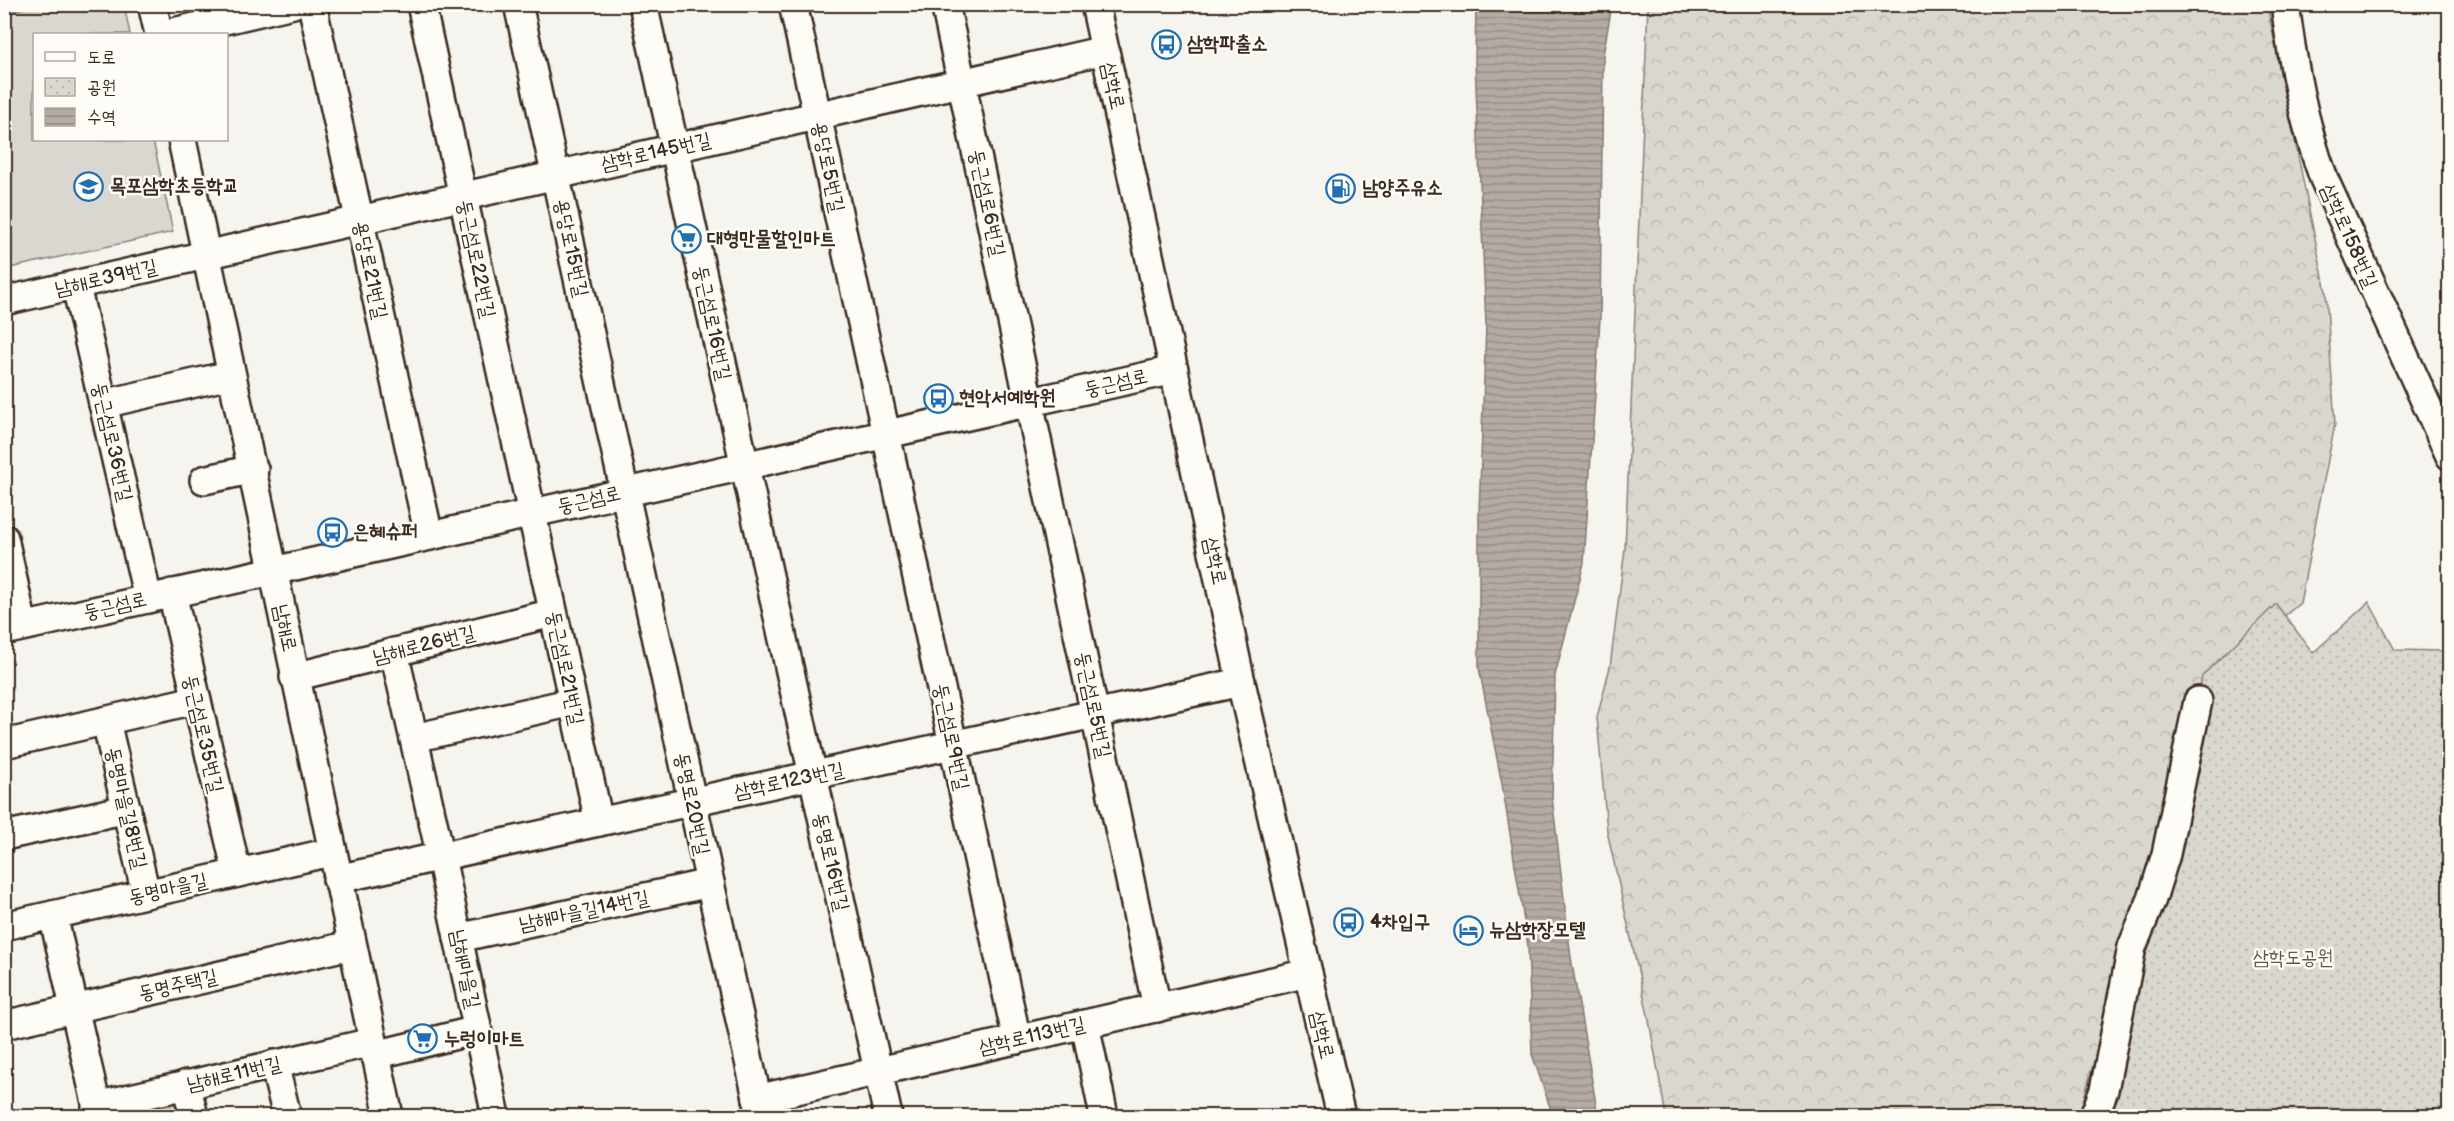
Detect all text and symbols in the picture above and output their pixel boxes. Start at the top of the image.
bus stop icon: 삼학파출소 [1150,28,1182,60]
place label: 삼학파출소 [1187,32,1267,56]
legend [33,33,228,141]
text: 도로 [87,47,116,68]
street label: 삼학로 [1096,60,1130,112]
text: 공원 [87,77,116,98]
text: 수역 [87,107,116,128]
street label: 용당로5번길 [807,120,849,214]
street label: 삼학로145번길 [599,128,713,176]
street label: 둥근섬로6번길 [964,147,1010,259]
school or university icon: 목포삼학초등학교 [73,170,105,202]
fuel station icon: 남양주유소 [1325,172,1357,204]
place label: 목포삼학초등학교 [110,174,239,198]
place label: 남양주유소 [1362,176,1442,200]
street label: 삼학로158번길 [2315,180,2383,292]
street label: 용당로15번길 [549,197,593,299]
street label: 둥근섬로22번길 [452,198,500,320]
street label: 용당로21번길 [348,219,392,321]
supermarket icon: 대형만물할인마트 [670,223,702,255]
place label: 대형만물할인마트 [707,227,836,251]
street label: 남해로39번길 [52,255,160,301]
street label: 둥근섬로16번길 [688,264,736,382]
street label: 둥근섬로 [1082,364,1150,402]
street label: 둥근섬로36번길 [87,380,137,504]
bus stop icon: 현악서예학원 [922,382,954,414]
place label: 현악서예학원 [959,386,1056,410]
street label: 둥근섬로 [555,481,623,519]
bus stop icon: 은혜슈퍼 [316,516,348,548]
place label: 은혜슈퍼 [353,520,417,544]
street label: 삼학로 [1198,535,1232,587]
street label: 둥근섬로 [81,587,149,625]
street label: 남해로 [268,602,302,654]
street label: 둥근섬로21번길 [541,609,589,727]
street label: 남해로26번길 [370,621,478,669]
street label: 둥근섬로5번길 [1070,650,1116,760]
street label: 둥근섬로35번길 [178,673,228,795]
street label: 둥근섬로9번길 [928,682,974,792]
street label: 동명마을길8번길 [100,745,152,871]
street label: 동명로20번길 [669,751,715,857]
street label: 삼학로123번길 [732,758,846,804]
street label: 동명로16번길 [808,810,854,914]
street label: 동명마을길 [126,868,210,910]
street label: 남해마을길14번길 [517,885,651,937]
bus stop icon: 4차입구 [1333,906,1365,938]
place label: 4차입구 [1370,910,1430,934]
hotel icon: 뉴삼학장모텔 [1452,914,1484,946]
place label: 뉴삼학장모텔 [1489,918,1586,942]
street label: 남해마을길 [445,927,485,1011]
park label: 삼학도공원 [2253,946,2333,970]
street label: 동명주택길 [136,964,220,1006]
street label: 삼학로 [1305,1009,1339,1061]
street label: 삼학로113번길 [977,1012,1087,1060]
supermarket icon: 누렁이마트 [407,1023,439,1055]
place label: 누렁이마트 [444,1027,524,1051]
street label: 남해로11번길 [185,1052,283,1096]

